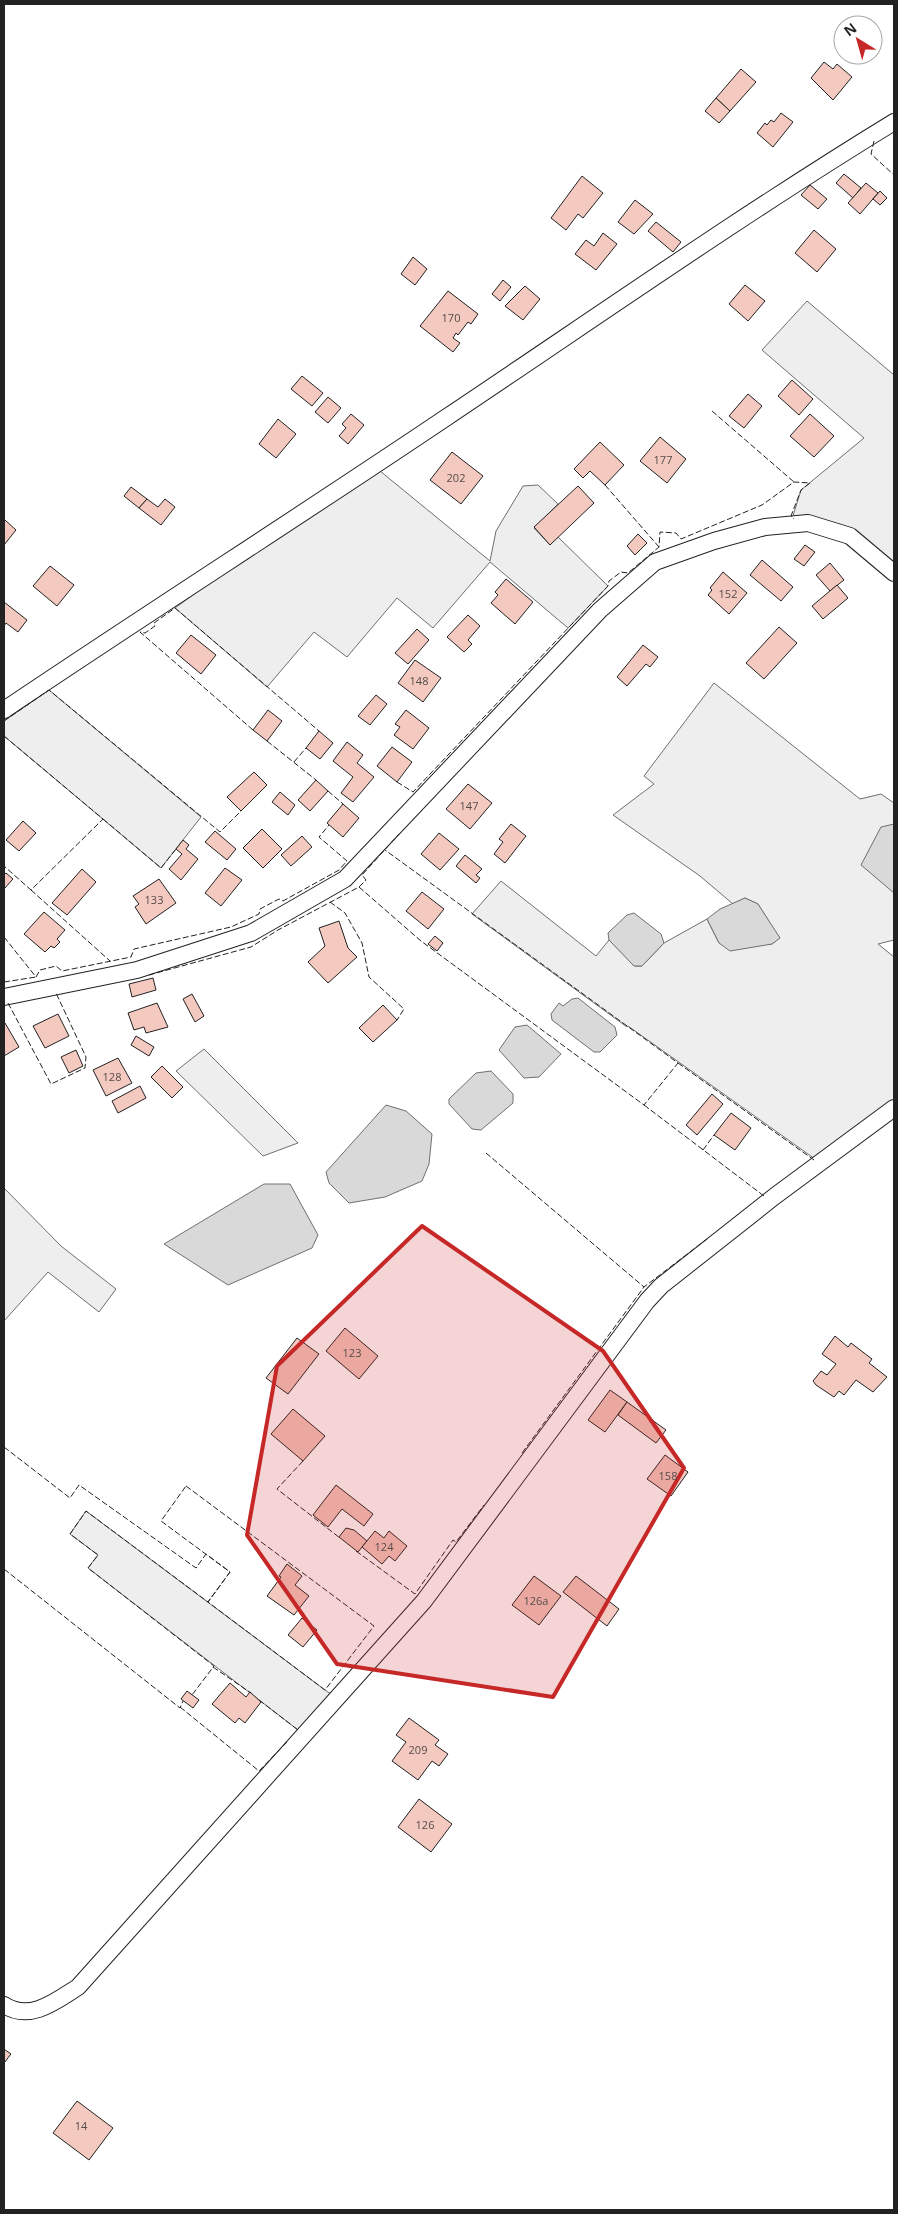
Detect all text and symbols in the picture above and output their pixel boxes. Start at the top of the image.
north arrow [833,15,883,65]
text: N [840,18,860,40]
house number: 170 [442,310,460,325]
house number: 177 [654,452,672,467]
house number: 202 [447,470,465,485]
house number: 152 [719,586,737,601]
house number: 148 [410,673,428,688]
house number: 147 [460,798,478,813]
house number: 133 [145,892,163,907]
house number: 128 [103,1069,121,1084]
house number: 123 [343,1345,361,1360]
house number: 158 [659,1468,677,1483]
house number: 124 [375,1539,394,1554]
house number: 126a [524,1593,548,1608]
house number: 209 [409,1742,427,1757]
house number: 126 [416,1817,434,1832]
house number: 14 [75,2118,88,2133]

